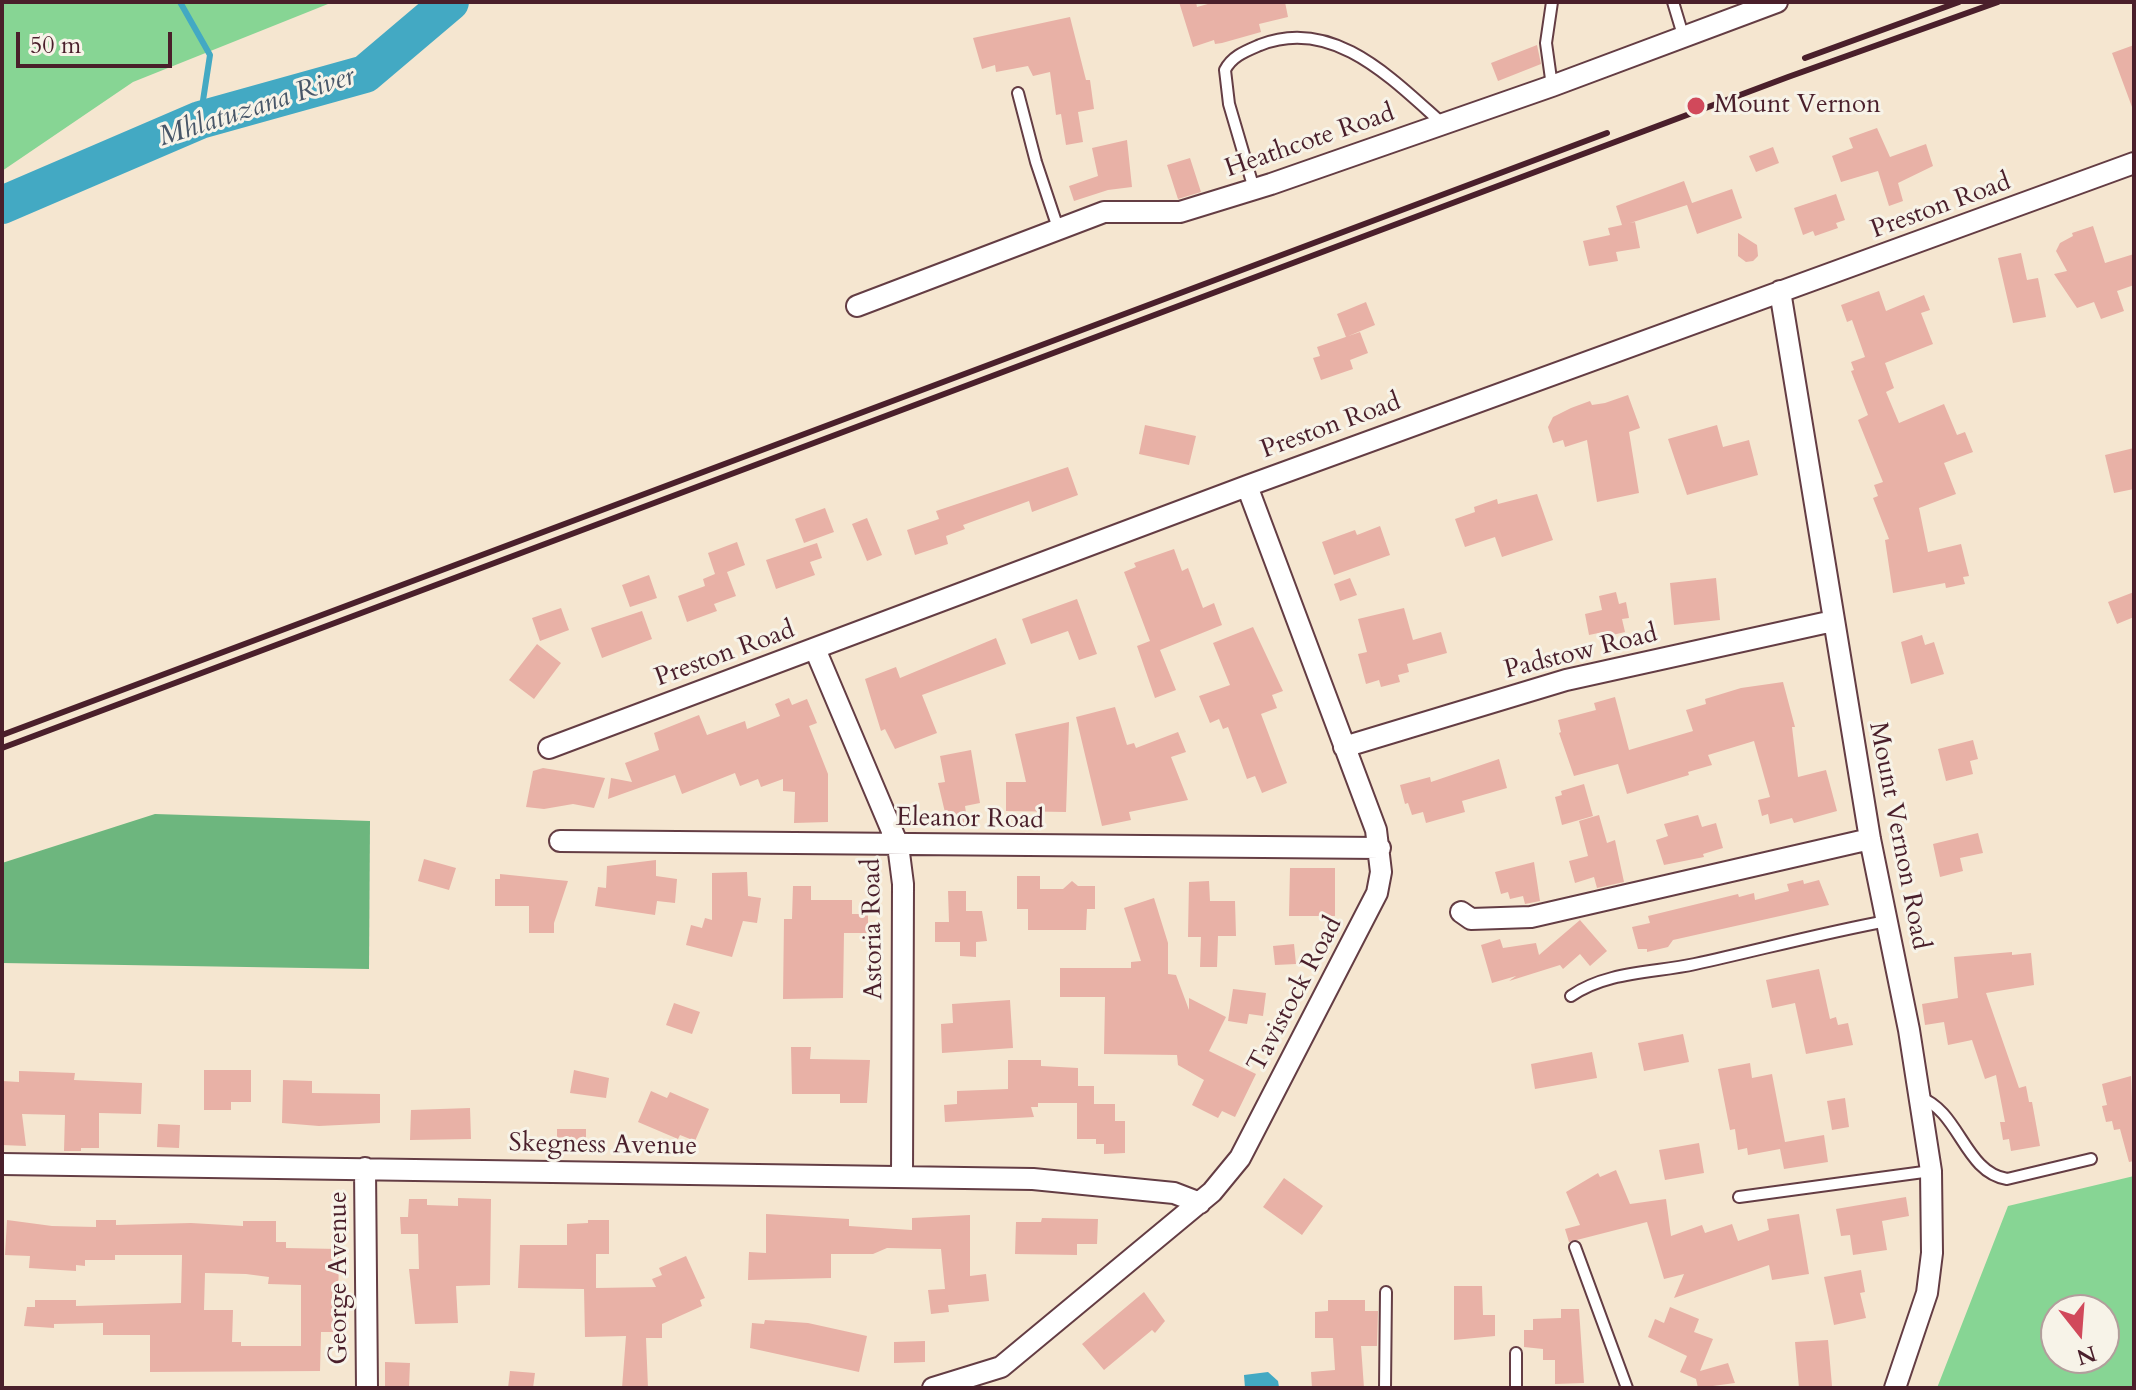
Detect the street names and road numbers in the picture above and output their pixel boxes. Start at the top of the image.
street label: Heathcote Road [1221,98,1399,186]
street label: Preston Road [1867,167,2015,247]
street label: Preston Road [1257,387,1405,467]
street label: Preston Road [651,615,799,695]
street label: Padstow Road [1501,619,1661,687]
street label: Mount Vernon Road [1861,720,1935,952]
street label: Eleanor Road [896,803,1044,837]
street label: Astoria Road [857,858,891,1000]
street label: Tavistock Road [1242,912,1350,1078]
street label: Skegness Avenue [508,1129,698,1163]
street label: George Avenue [324,1191,356,1365]

